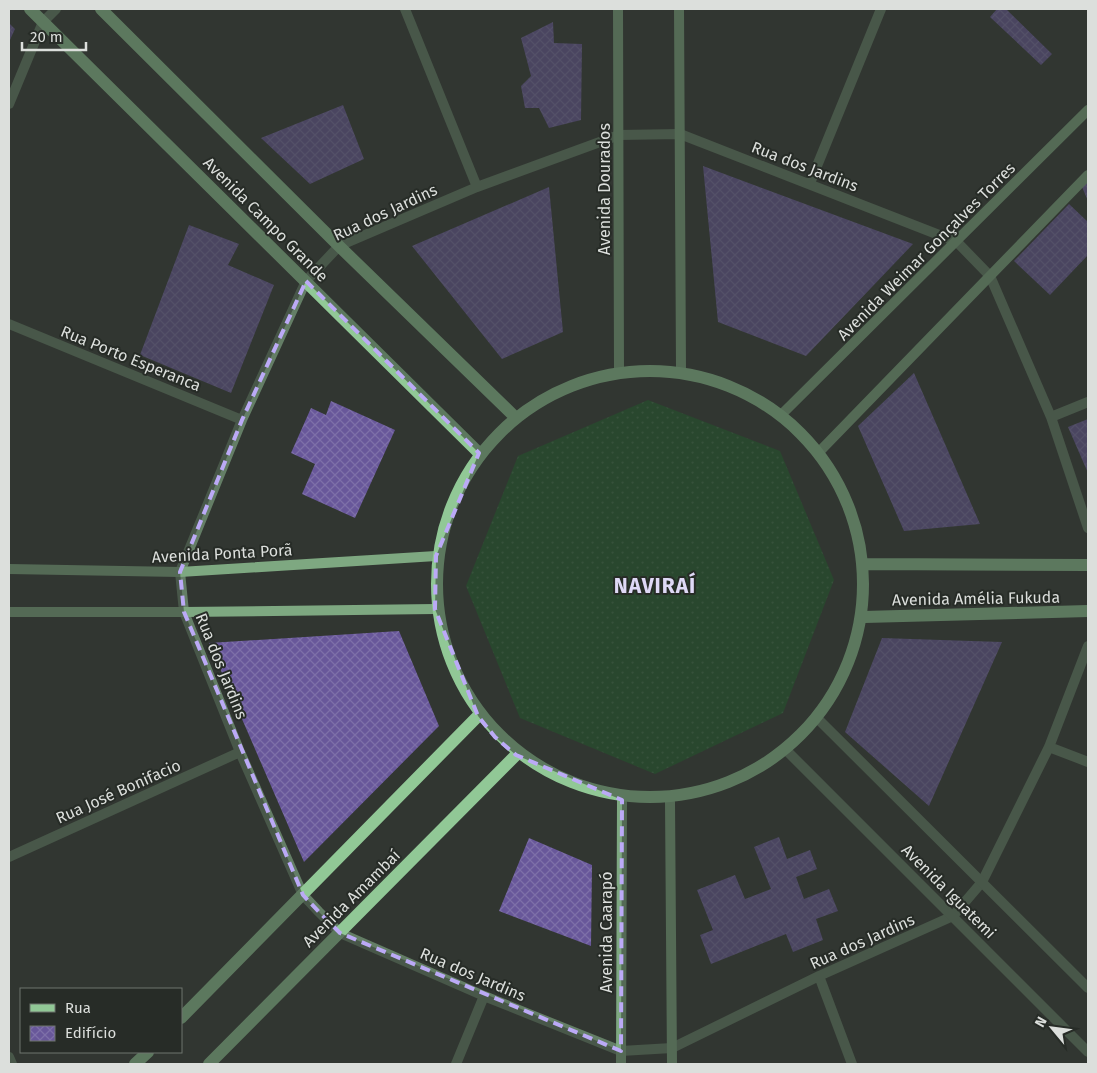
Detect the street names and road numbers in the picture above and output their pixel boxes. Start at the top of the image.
street label: Avenida Dourados [595,123,614,255]
street label: Rua dos Jardins [749,137,861,196]
street label: Avenida Campo Grande [199,153,332,286]
street label: Avenida Weimar Gonçalves Torres [833,158,1020,345]
street label: Rua dos Jardins [330,180,440,245]
street label: Rua Porto Esperanca [58,322,204,395]
street label: Avenida Ponta Porã [151,540,293,567]
street label: Avenida Amélia Fukuda [892,588,1060,609]
street label: Rua dos Jardins [192,610,251,722]
street label: Rua José Bonifacio [53,755,184,828]
street label: Avenida Iguatemi [898,840,1000,942]
street label: Avenida Amambaí [299,845,404,951]
street label: Avenida Caarapó [597,871,616,993]
street label: Rua dos Jardins [807,910,918,973]
street label: Rua dos Jardins [417,944,528,1005]

